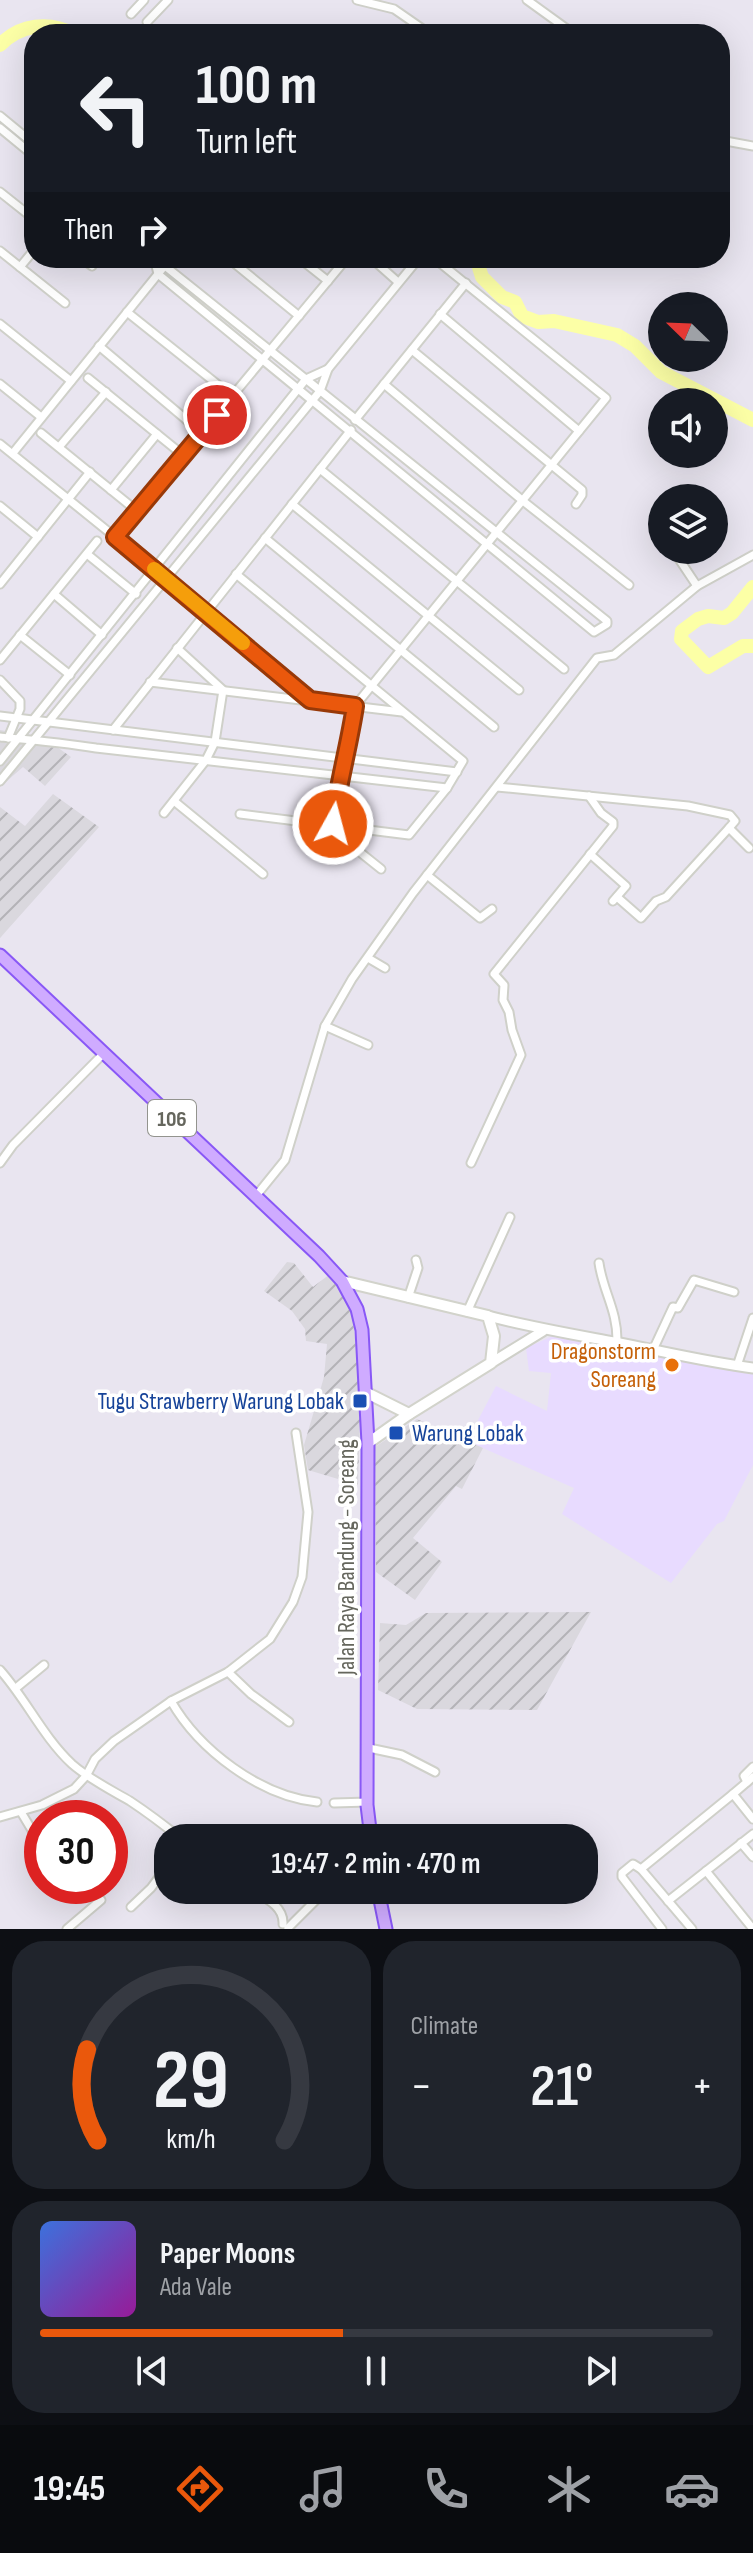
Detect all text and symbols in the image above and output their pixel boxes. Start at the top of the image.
text: 100 m [196,53,317,120]
icon: left [64,56,168,160]
text: Turn left [196,121,297,164]
icon: right [130,208,174,252]
text: Then [64,212,114,248]
north arrow [648,292,728,372]
map controls [648,292,728,564]
pin [183,381,251,449]
button: sound [648,388,728,468]
icon: arrive [195,393,239,437]
button: layers [648,484,728,564]
position arrow [291,782,375,866]
road number: 106 [148,1100,196,1136]
place label: Dragonstorm Soreang [551,1337,656,1394]
marker: Dragonstorm Soreang [663,1356,681,1374]
place label: Tugu Strawberry Warung Lobak [97,1387,344,1416]
marker: Tugu Strawberry Warung Lobak [351,1392,369,1410]
place label: Warung Lobak [412,1419,524,1448]
marker: Warung Lobak [387,1424,405,1442]
street label: Jalan Raya Bandung - Soreang [332,1439,361,1676]
speed limit sign: 30 [24,1800,128,1904]
text: 19:47 · 2 min · 470 m [271,1846,481,1882]
text: Climate [411,2011,478,2042]
text: 29 [153,2032,229,2132]
text: 21° [530,2051,593,2123]
text: − [411,2060,432,2113]
text: + [691,2060,713,2113]
text: km/h [167,2122,216,2157]
text: Paper Moons [160,2236,295,2272]
text: Ada Vale [160,2272,232,2303]
icon: previous [130,2349,174,2393]
icon: pause [354,2349,398,2393]
icon: next [579,2349,623,2393]
icon: directions [172,2461,228,2517]
icon: music [295,2461,351,2517]
icon: phone [418,2461,474,2517]
icon: climate [541,2461,597,2517]
icon: car [664,2461,720,2517]
text: 19:45 [33,2468,105,2511]

